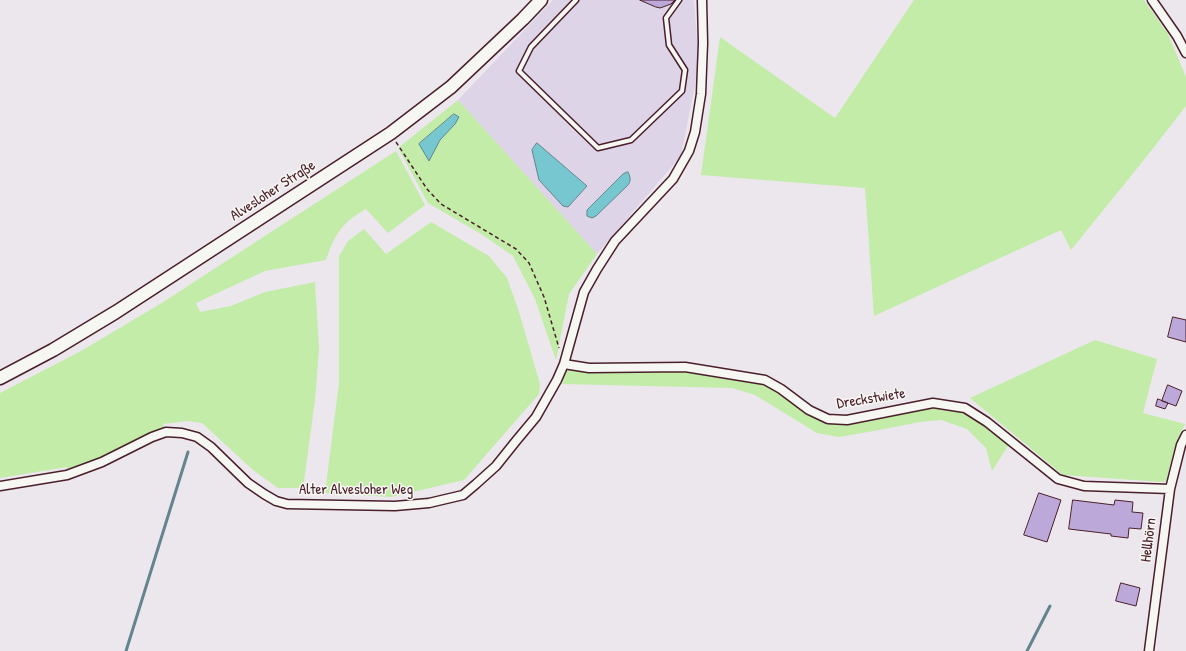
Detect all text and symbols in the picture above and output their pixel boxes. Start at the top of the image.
street label: Alvesloher Straße [227,157,319,225]
street label: Dreckstwiete [835,385,907,413]
street label: Alter Alvesloher Weg [299,481,413,499]
street label: Hellhörn [1137,517,1161,563]

